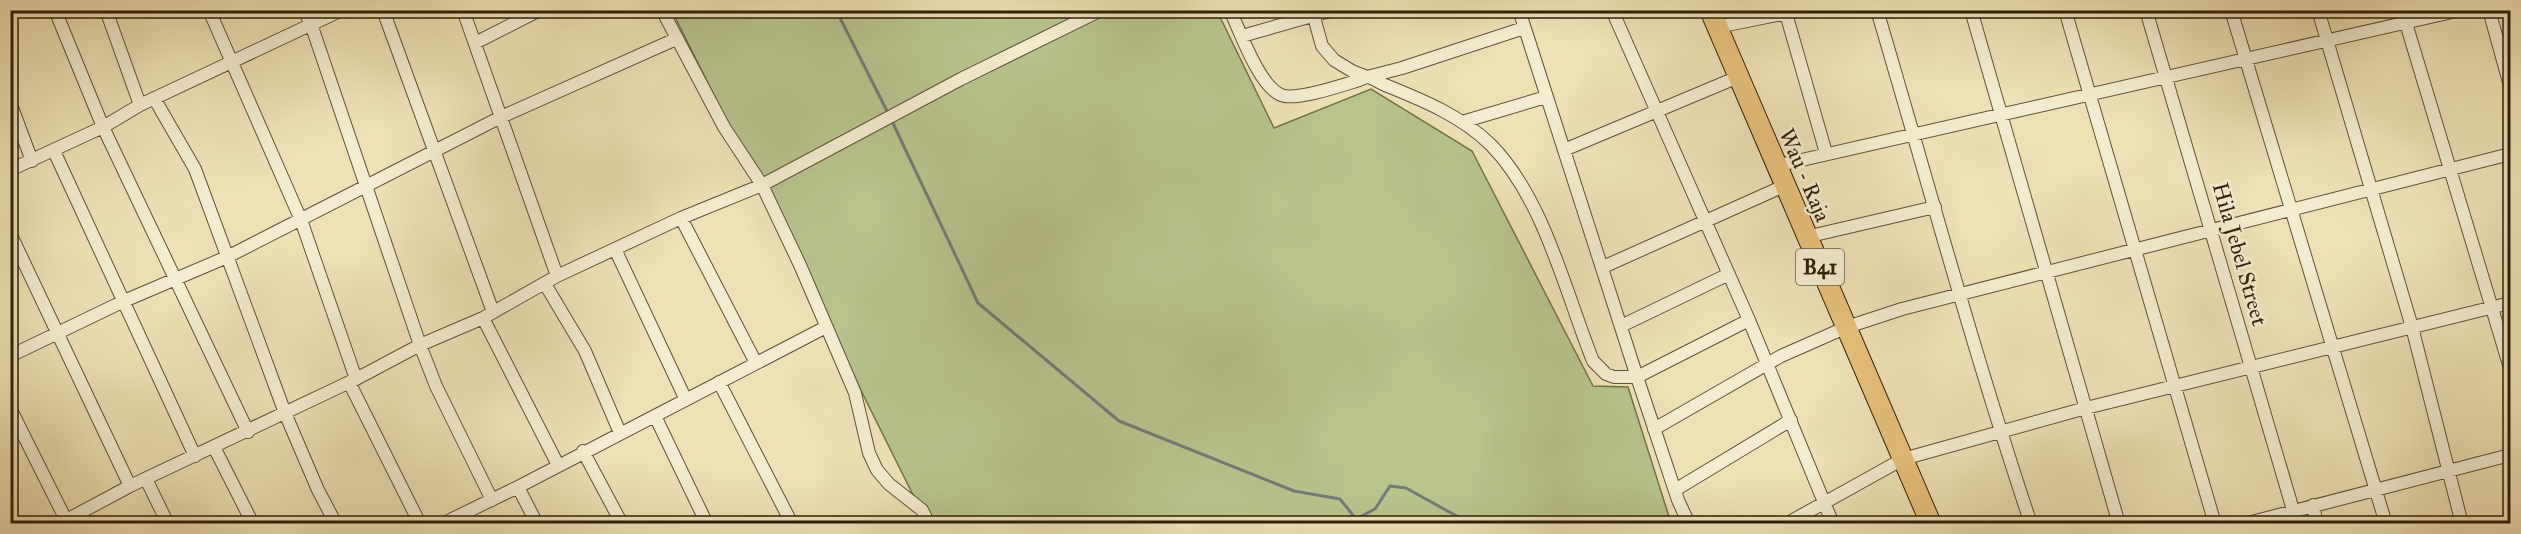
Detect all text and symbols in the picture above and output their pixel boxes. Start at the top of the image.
street label: Wau - Raja [1773,124,1837,226]
street label: Hila Jebel Street [2207,179,2273,329]
road number: B41 [1796,249,1844,285]

